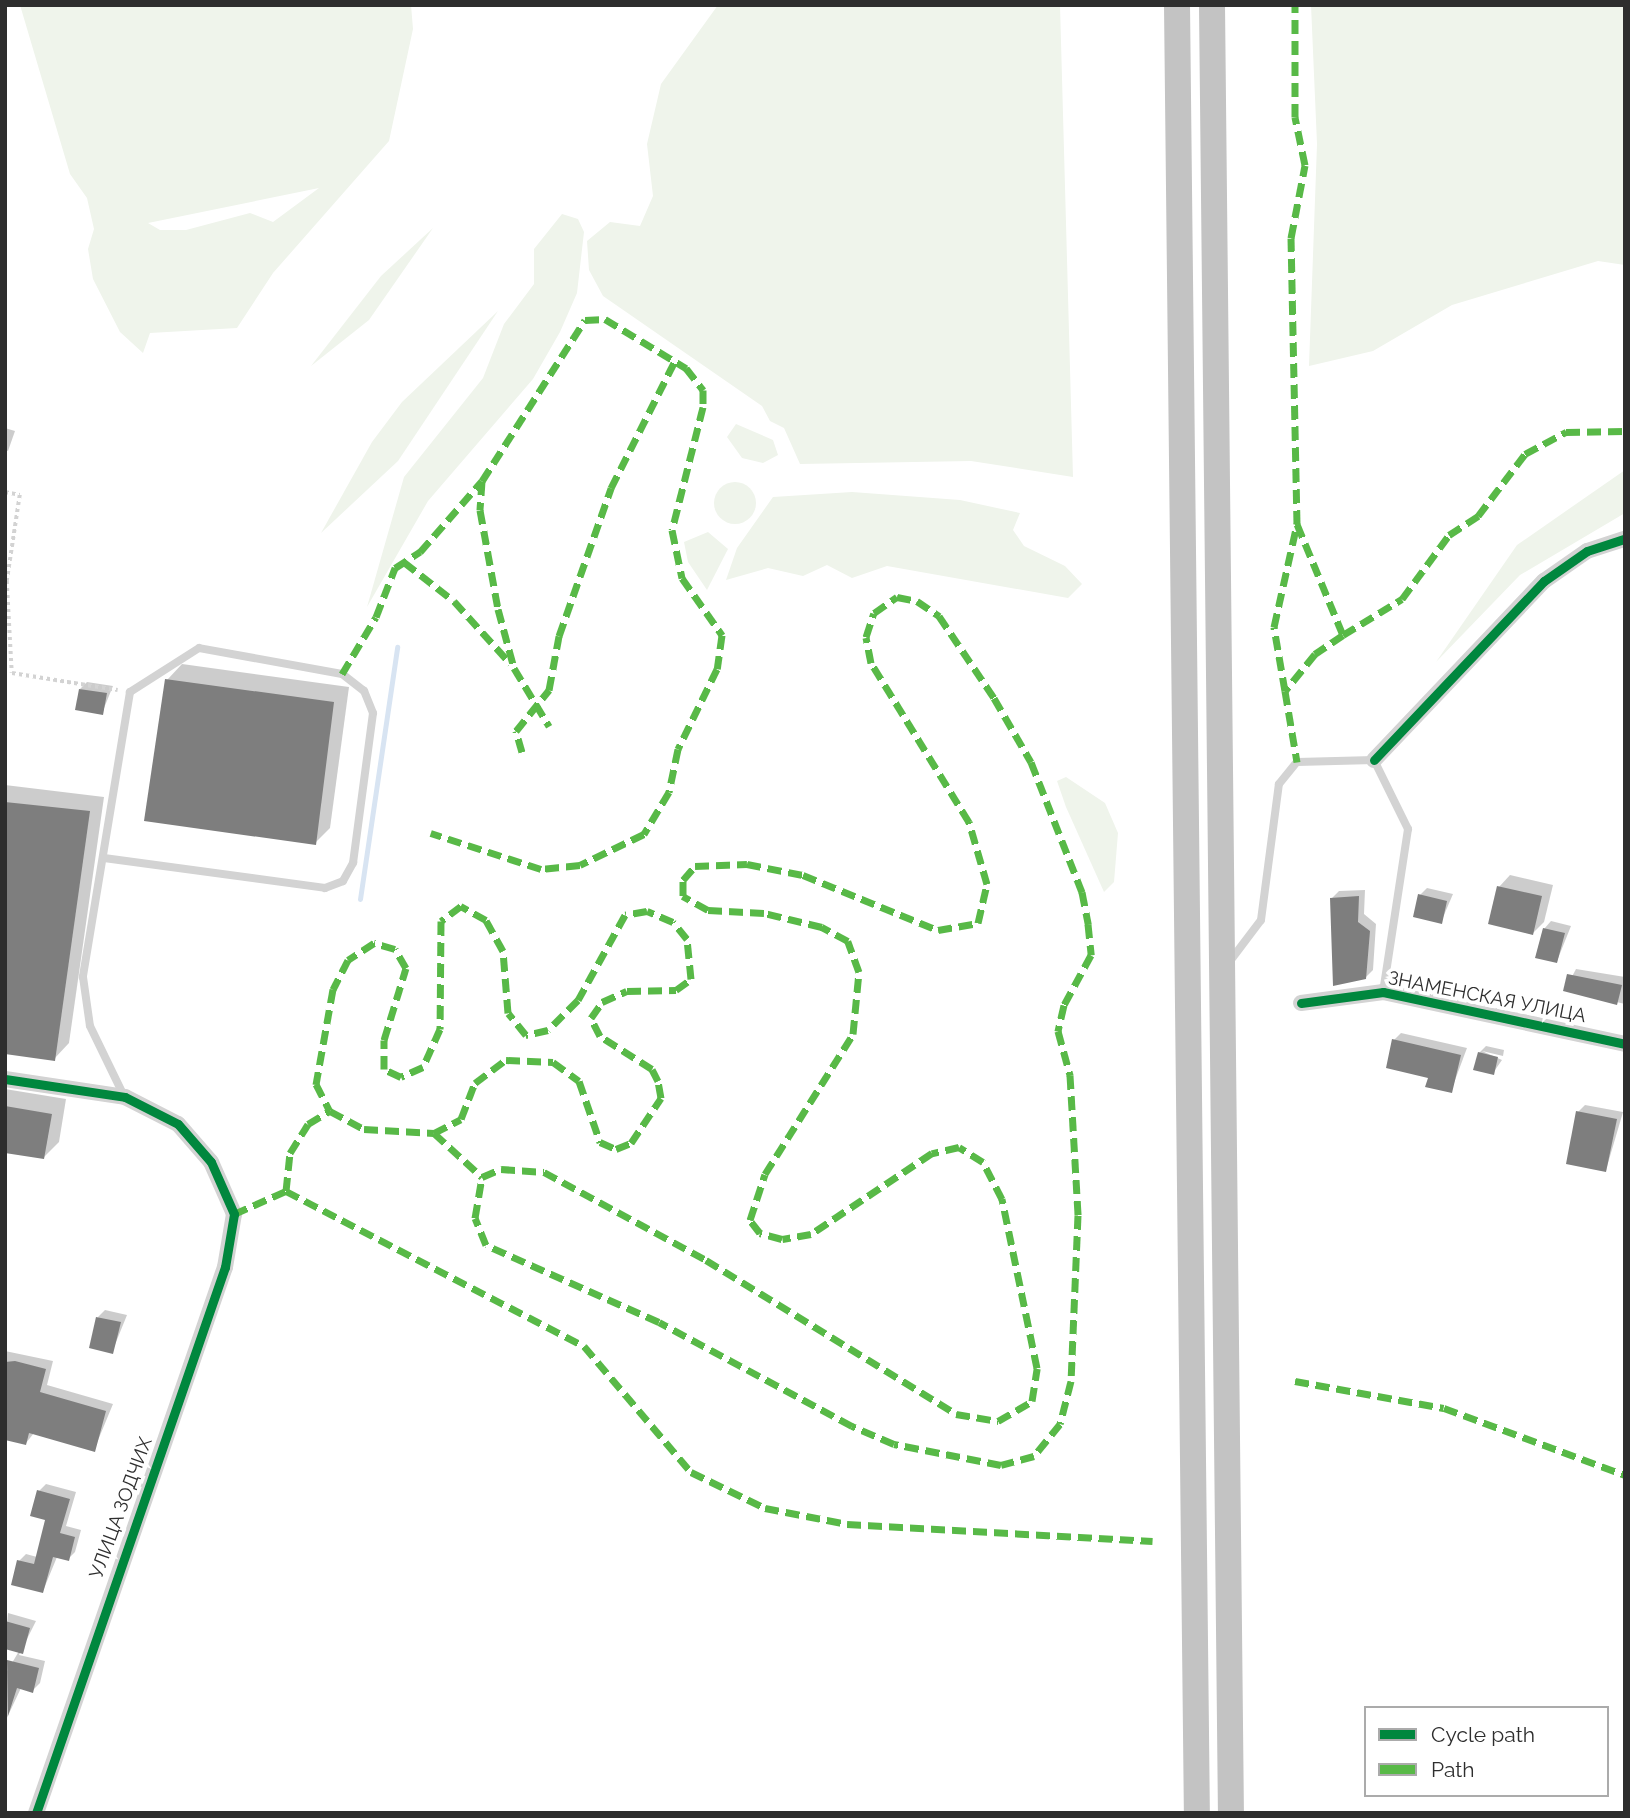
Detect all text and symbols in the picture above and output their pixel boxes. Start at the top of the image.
street label: ЗНАМЕНСКАЯ УЛИЦА [1386,967,1588,1027]
street label: УЛИЦА ЗОДЧИХ [85,1434,157,1582]
legend [1364,1706,1609,1797]
text: Cycle path [1431,1722,1535,1747]
text: Path [1431,1757,1475,1782]

